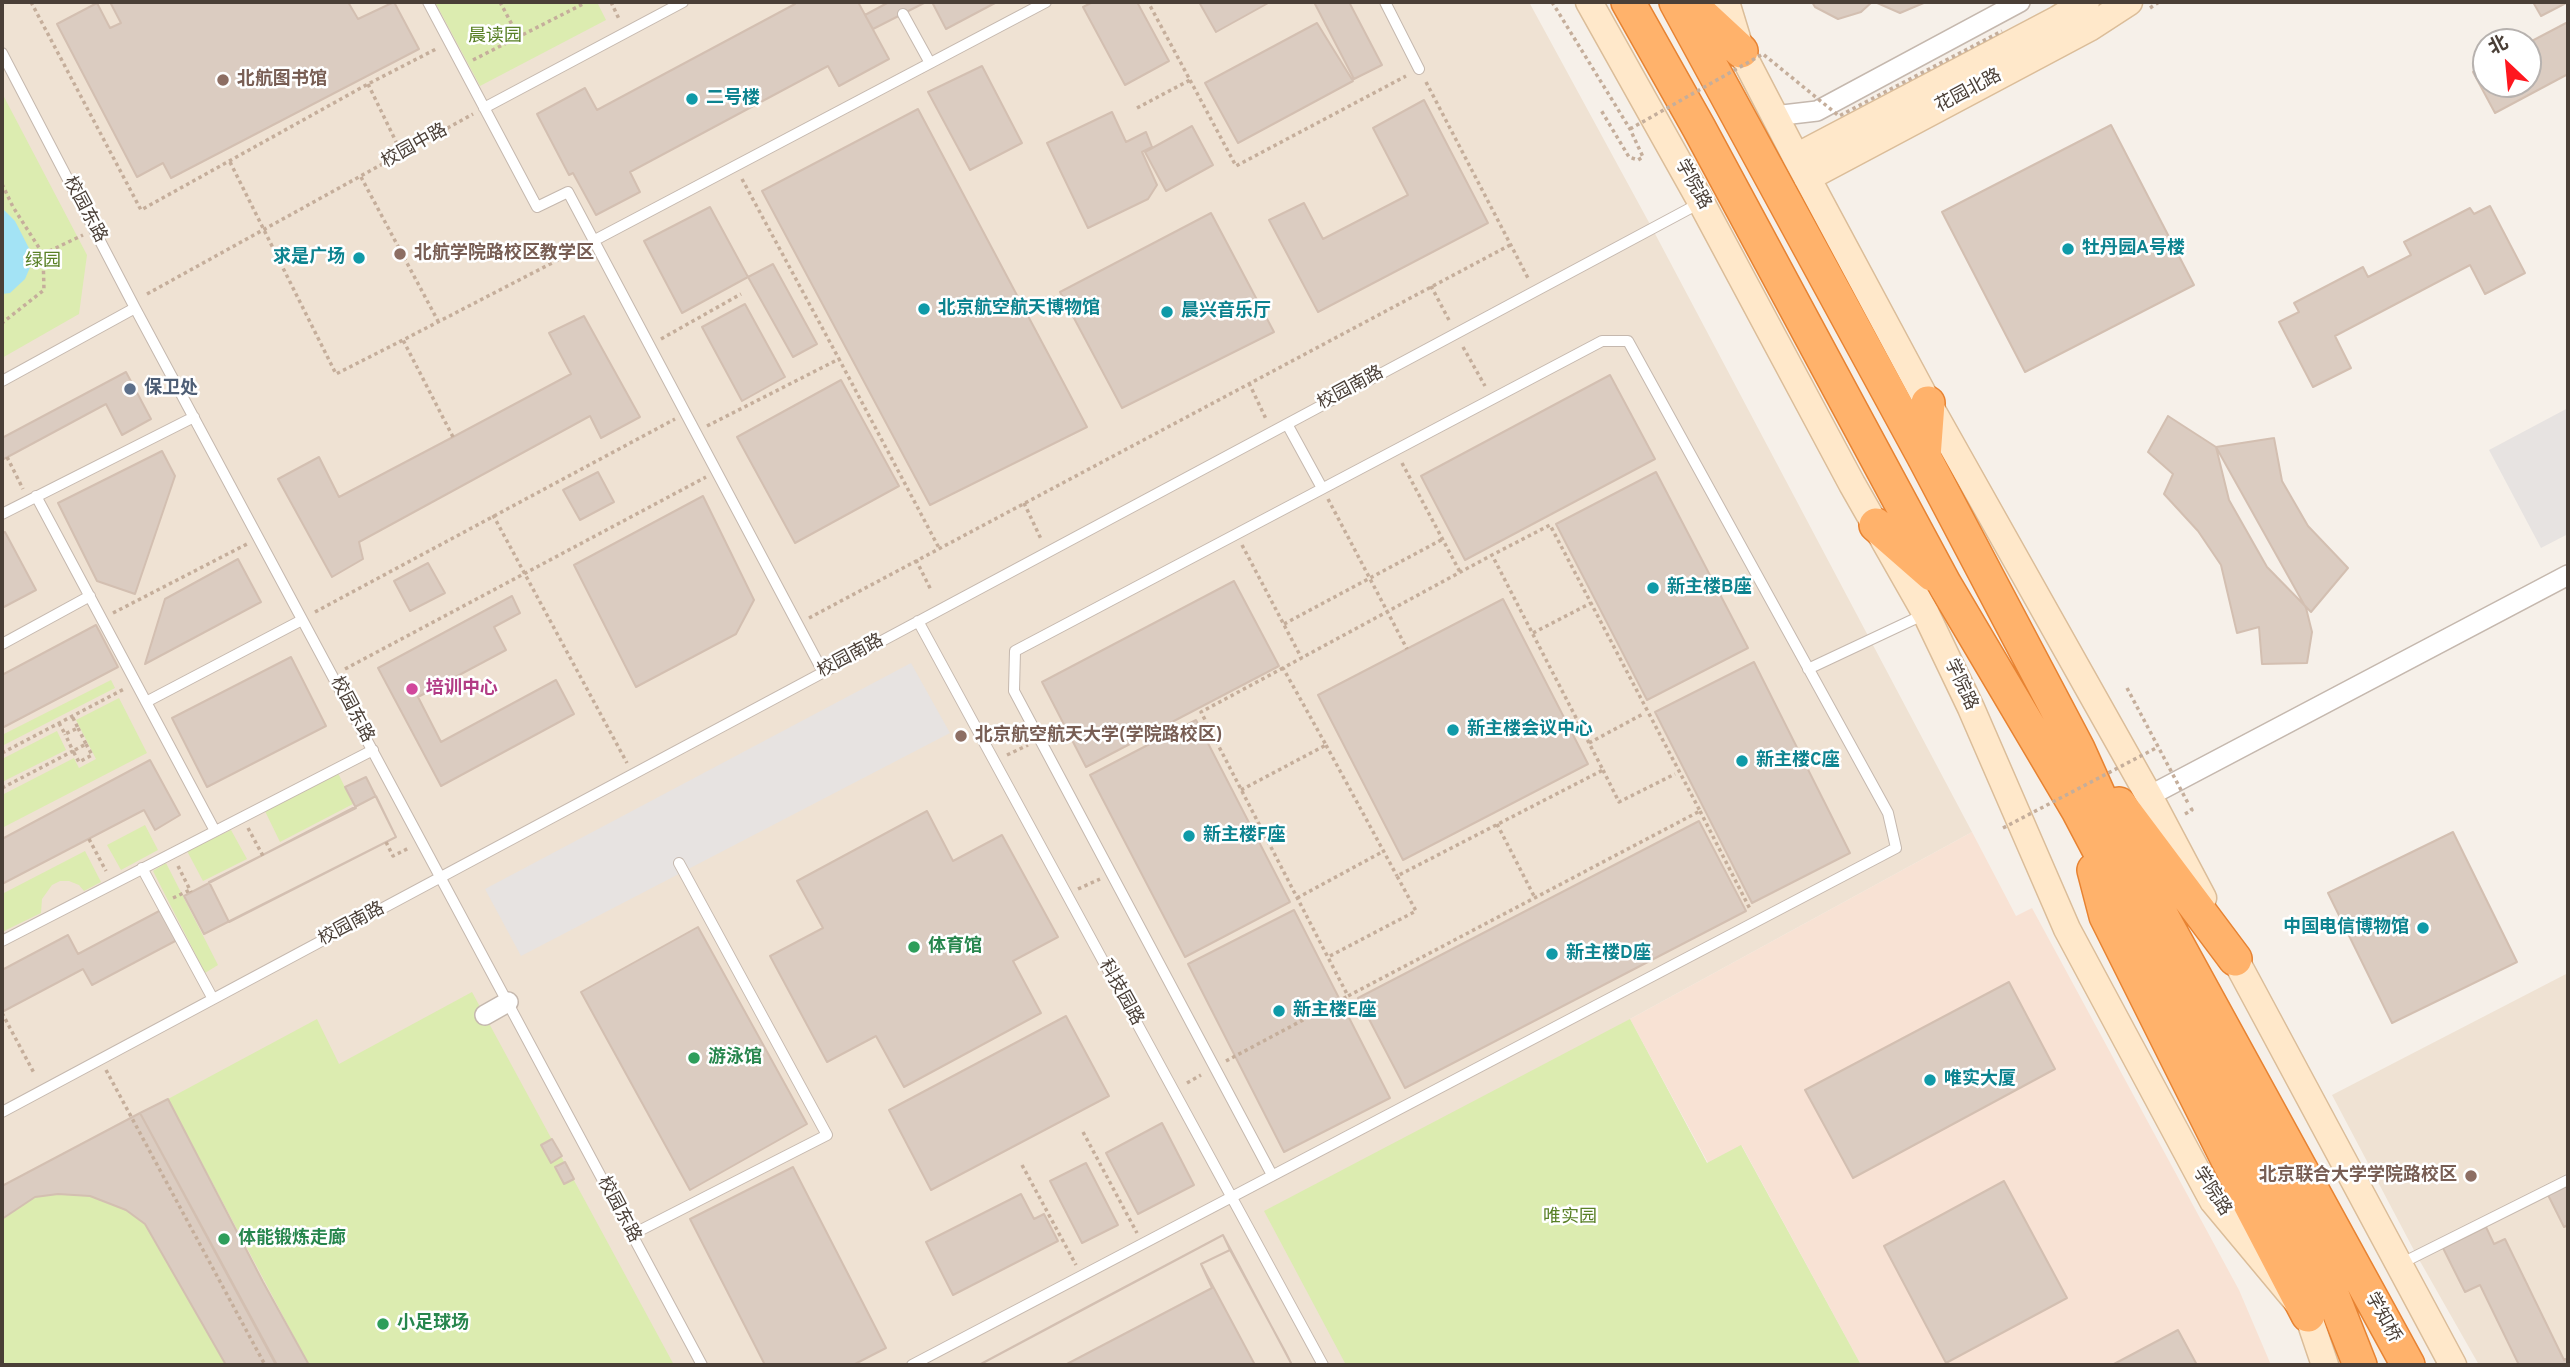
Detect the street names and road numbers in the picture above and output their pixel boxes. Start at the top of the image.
street label: 花园北路 [1932,66,2006,118]
street label: 校园中路 [378,120,452,174]
street label: 学院路 [1669,156,1715,214]
street label: 校园东路 [58,173,110,247]
street label: 校园南路 [1314,363,1388,415]
street label: 校园南路 [814,631,888,683]
street label: 学院路 [1939,656,1981,714]
street label: 校园东路 [325,673,377,747]
street label: 校园南路 [315,899,389,951]
street label: 科技园路 [1093,956,1147,1030]
street label: 学院路 [2187,1163,2235,1221]
street label: 校园东路 [592,1173,644,1247]
street label: 学知桥 [2359,1289,2405,1347]

